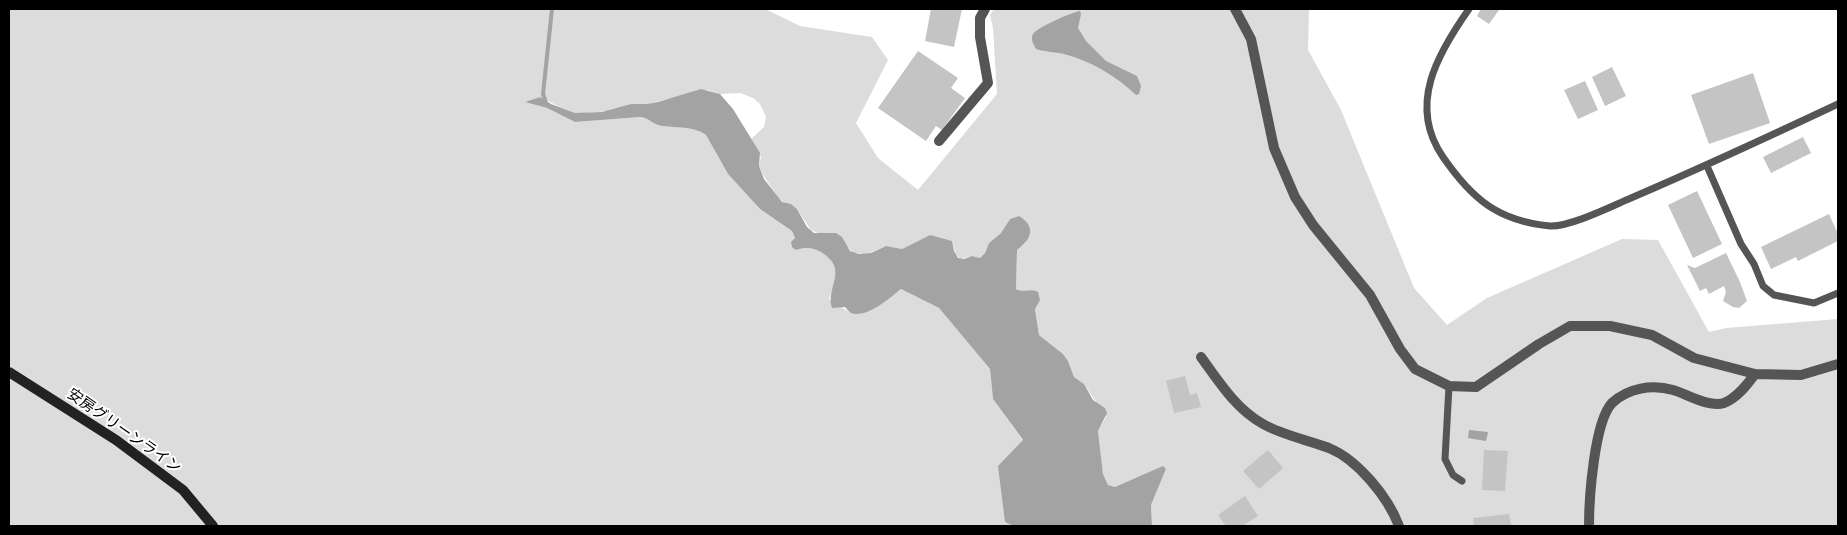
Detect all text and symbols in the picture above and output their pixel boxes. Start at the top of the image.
street label: 安房グリーンライン [64,385,184,477]

